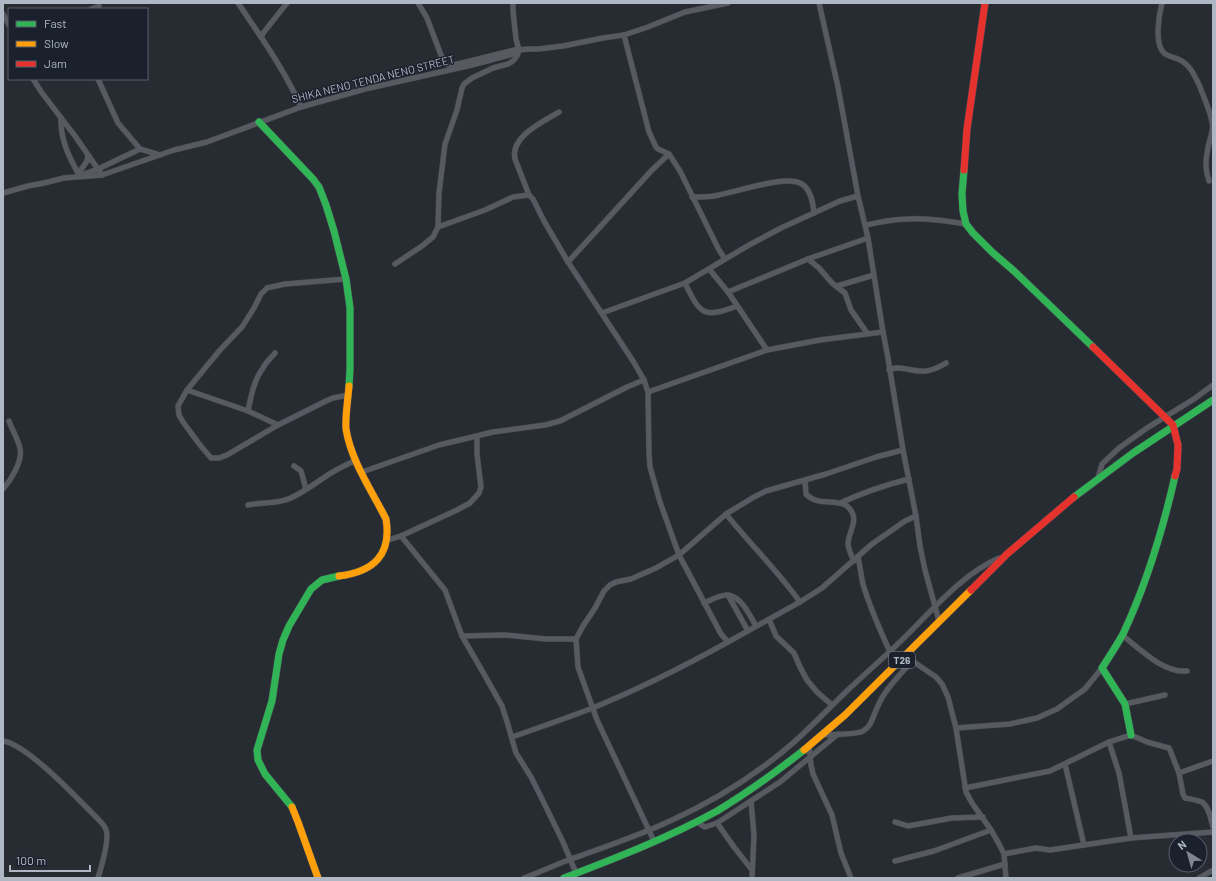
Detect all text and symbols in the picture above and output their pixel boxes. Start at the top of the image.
legend [8,8,148,80]
text: Fast [44,16,67,30]
text: Slow [44,36,69,50]
street label: SHIKA NENO TENDA NENO STREET [290,52,456,105]
text: Jam [44,56,67,70]
road number: T26 [889,652,915,668]
north arrow [1168,833,1208,873]
text: N [1175,837,1189,852]
scale bar [10,847,90,873]
text: 100 m [16,853,46,867]

